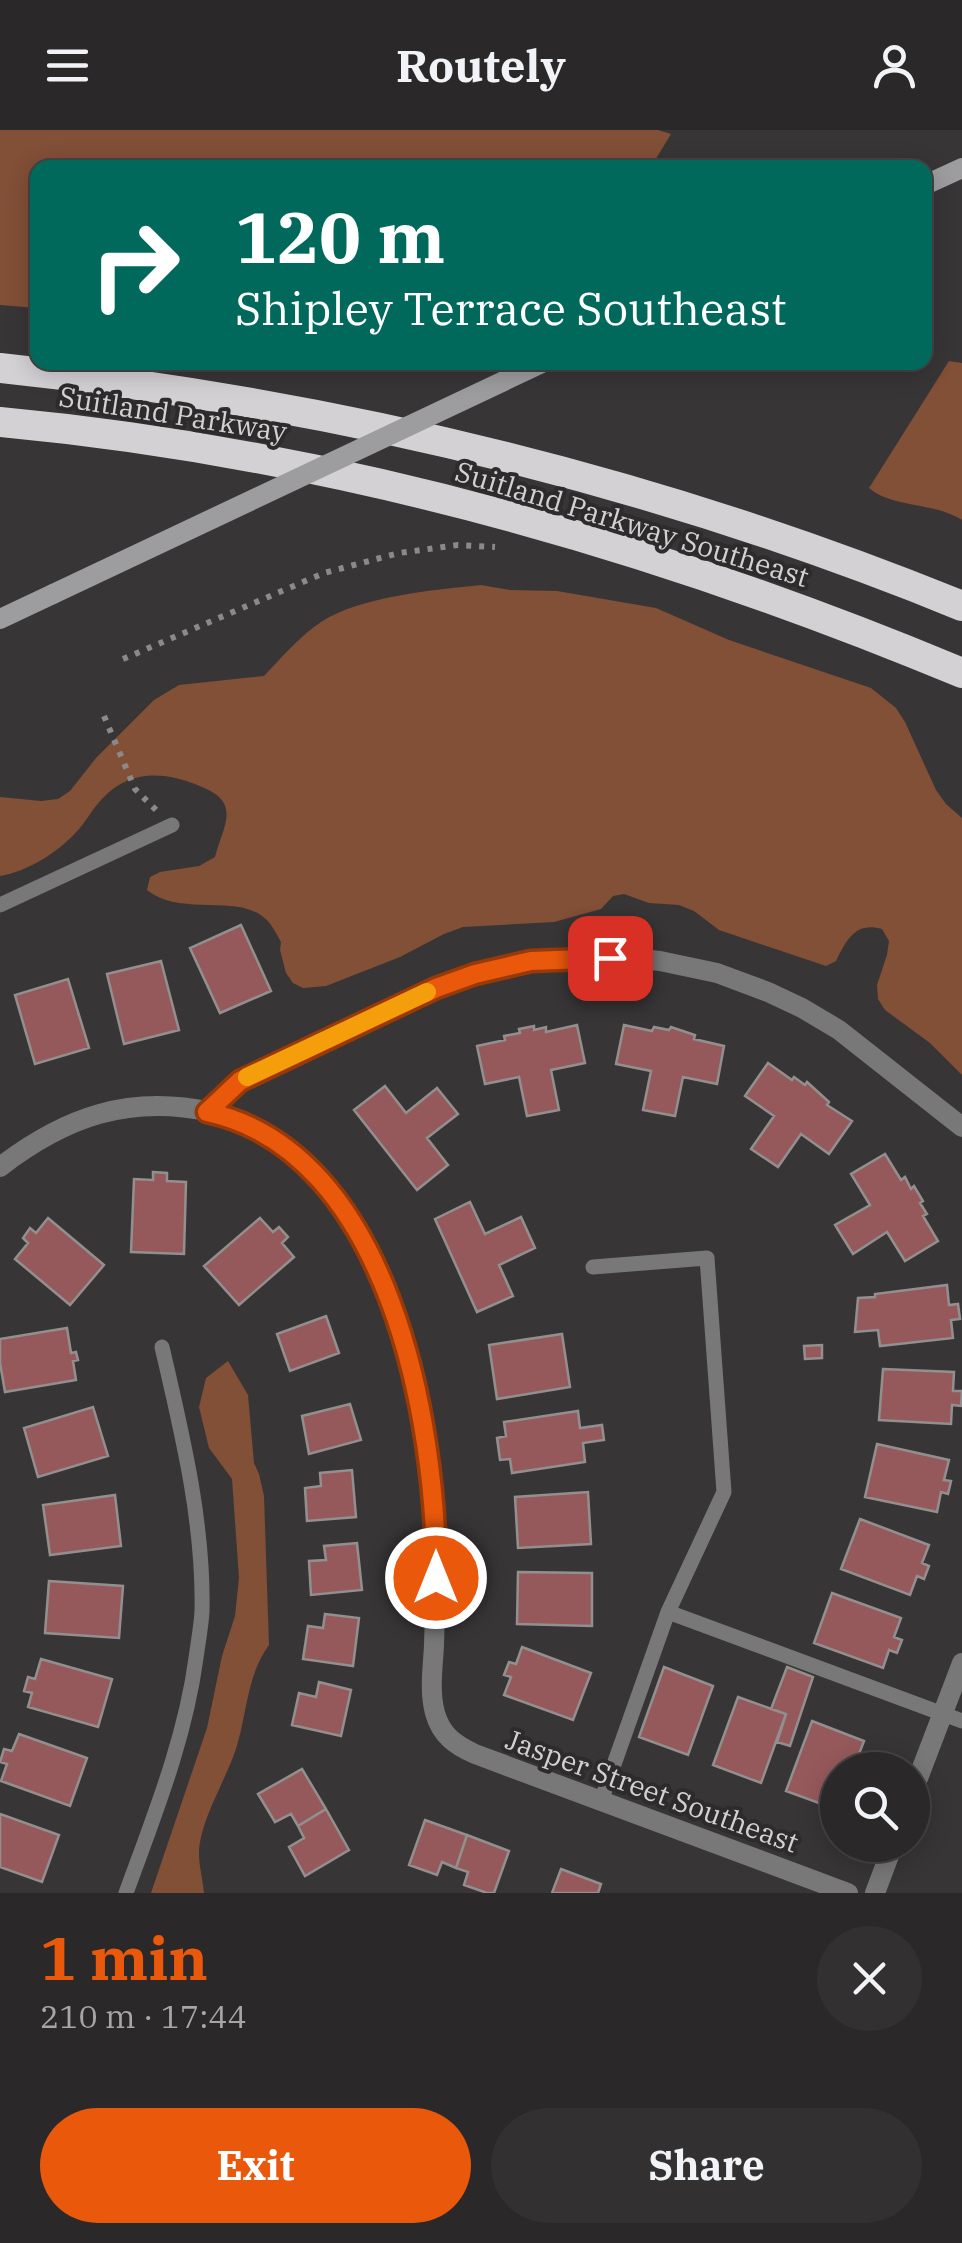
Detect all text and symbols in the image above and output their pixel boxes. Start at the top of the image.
text: Routely [396,36,566,94]
icon: menu [40,38,95,93]
icon: person [867,38,922,93]
text: 120 m [235,191,445,282]
icon: right [70,200,200,330]
text: Shipley Terrace Southeast [235,279,787,337]
street label: Suitland Parkway [56,377,290,450]
street label: Suitland Parkway Southeast [451,452,813,595]
pin [568,916,653,1001]
icon: arrive [583,931,638,986]
position arrow [384,1526,488,1630]
street label: Jasper Street Southeast [501,1720,804,1861]
map controls [820,1752,930,1862]
button: search [820,1752,930,1862]
text: 1 min [40,1918,208,1997]
button: close [817,1926,922,2031]
text: 210 m · 17:44 [40,1995,247,2037]
button: Exit [40,2108,471,2223]
button: Share [491,2108,922,2223]

